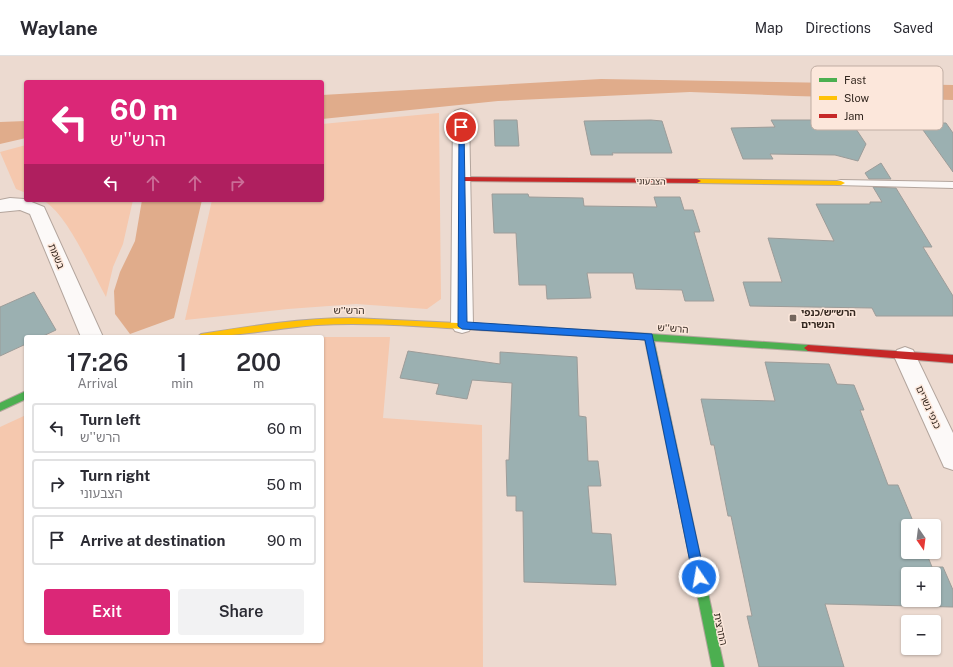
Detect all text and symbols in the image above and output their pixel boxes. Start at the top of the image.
text: Waylane [20,17,98,39]
text: Map [755,20,783,36]
text: Directions [805,20,871,36]
text: Saved [893,20,933,36]
legend [811,66,943,130]
text: Fast [844,74,866,86]
text: Slow [844,92,870,104]
text: 60 m [110,93,178,126]
icon: left [44,96,96,148]
pin [444,110,478,144]
text: Jam [844,110,864,122]
icon: arrive [450,116,472,138]
text: הרש''ש [110,129,166,150]
icon: left [100,172,122,194]
icon: ahead [142,172,164,194]
icon: ahead [184,172,206,194]
icon: right [226,172,248,194]
street label: הצבעוני [636,175,666,187]
street label: בשמת [46,241,68,271]
street label: הרש''ש [333,304,365,316]
place label: הרש״ש/כנפי הנשרים [801,306,856,330]
marker: הרש״ש/כנפי הנשרים [788,313,798,323]
street label: הרש''ש [657,321,689,335]
text: 17:26 [67,348,128,376]
text: 1 [177,348,187,376]
text: 200 [236,348,281,376]
text: Arrival [78,376,118,391]
text: min [171,376,193,391]
text: m [253,376,264,391]
street label: כנפי נשרים [914,384,944,430]
text: Turn left [80,411,141,428]
icon: left [46,417,68,439]
text: 60 m [267,420,302,437]
text: הרש''ש [80,430,120,445]
text: Turn right [80,467,150,484]
icon: right [46,473,68,495]
text: 50 m [267,476,302,493]
text: הצבעוני [80,486,123,501]
north arrow [901,519,941,559]
map controls [901,519,941,655]
icon: arrive [46,529,68,551]
text: Arrive at destination [80,532,225,549]
text: 90 m [267,532,302,549]
position arrow [678,556,720,598]
button: + [901,567,941,607]
button: Exit [44,589,170,635]
button: Share [178,589,304,635]
street label: החרצית [712,612,730,646]
button: − [901,615,941,655]

